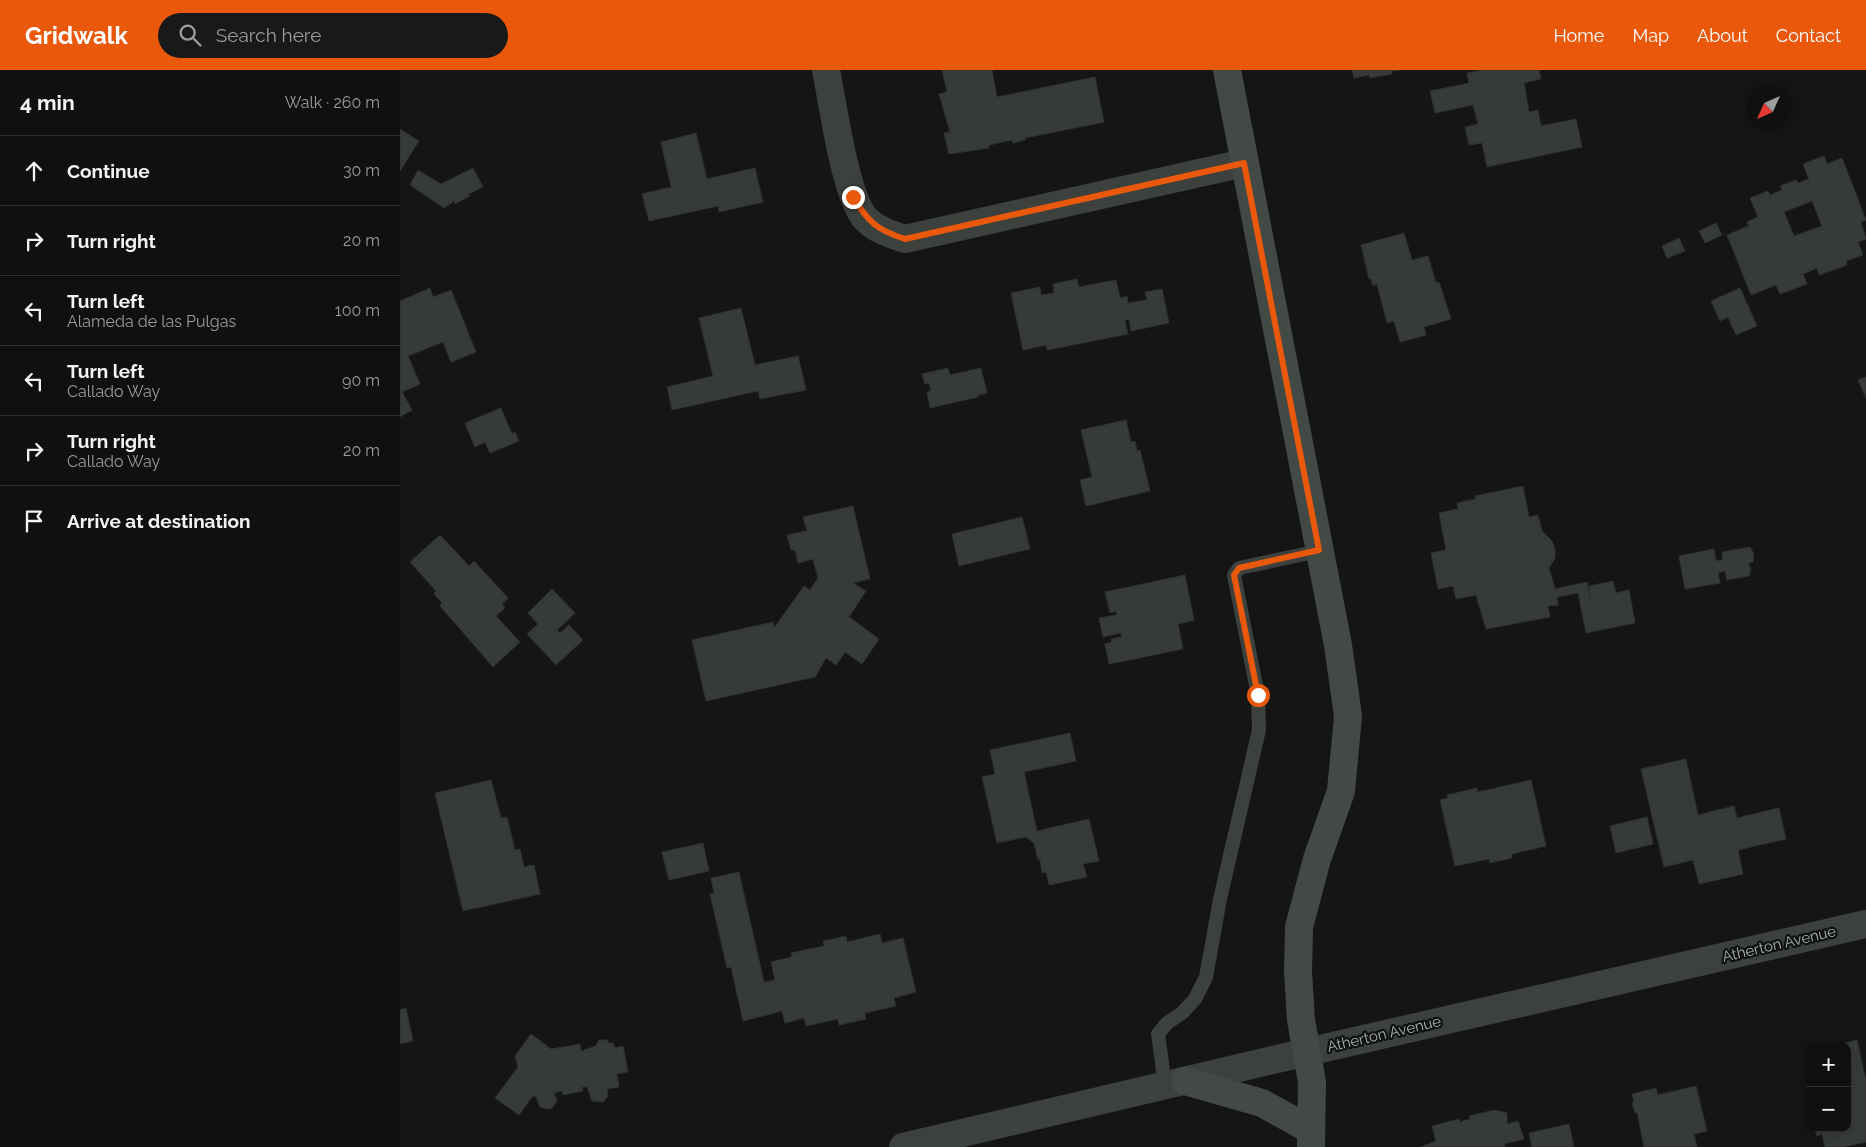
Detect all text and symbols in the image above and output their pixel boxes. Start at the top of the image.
search box [158,13,508,58]
text: Gridwalk [25,21,128,50]
icon: search [176,21,204,49]
text: Search here [216,24,321,46]
text: Home [1553,25,1604,46]
text: Map [1632,25,1669,46]
text: About [1697,25,1748,46]
text: Contact [1776,25,1841,46]
north arrow [1746,85,1791,130]
text: 4 min [20,90,75,115]
text: Walk · 260 m [285,93,380,112]
icon: ahead [20,157,48,185]
text: Continue [67,160,150,182]
text: 30 m [343,161,380,180]
route end [842,186,865,209]
icon: right [20,227,48,255]
text: Turn right [67,230,156,252]
text: 20 m [343,231,380,250]
text: Turn left [67,290,144,312]
icon: left [20,297,48,325]
text: 100 m [335,301,380,320]
text: Alameda de las Pulgas [67,312,236,331]
text: Turn left [67,360,144,382]
icon: left [20,367,48,395]
text: 90 m [342,371,380,390]
text: Callado Way [67,382,160,401]
text: Turn right [67,430,156,452]
icon: right [20,437,48,465]
text: 20 m [343,441,380,460]
text: Callado Way [67,452,160,471]
icon: arrive [20,507,48,535]
text: Arrive at destination [67,510,251,532]
route start [1247,684,1270,707]
street label: Atherton Avenue [1720,922,1838,966]
street label: Atherton Avenue [1325,1012,1443,1056]
map controls [1806,1042,1851,1132]
button: + [1806,1042,1851,1087]
button: − [1806,1087,1851,1132]

